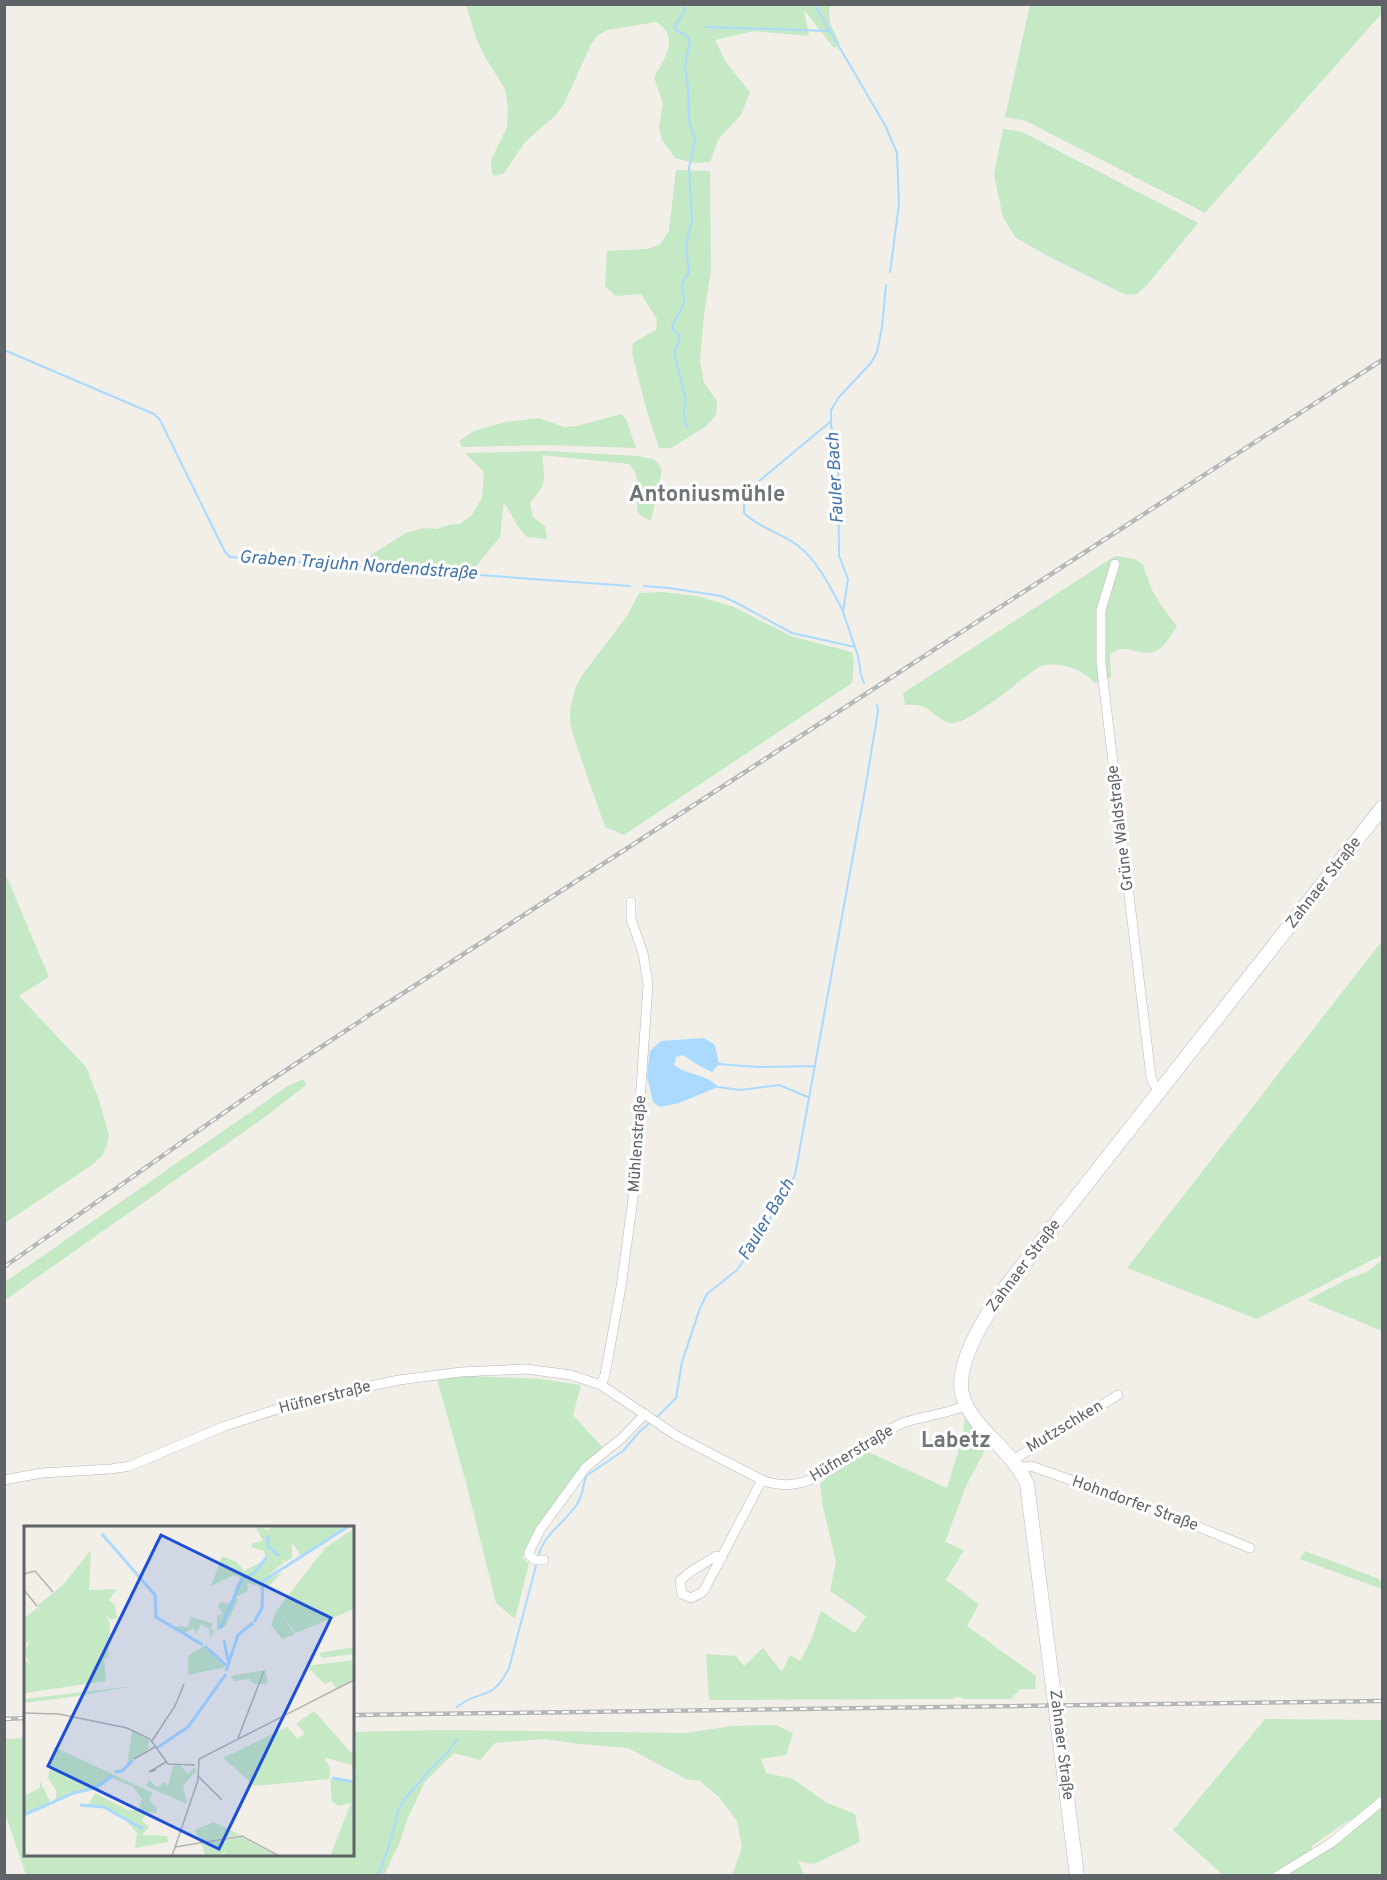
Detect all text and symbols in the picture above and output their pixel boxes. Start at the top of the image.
water label: Fauler Bach [822,432,850,524]
district label: Antoniusmühle [629,482,785,509]
water label: Graben Trajuhn Nordendstraße [238,546,478,586]
street label: Grüne Waldstraße [1103,764,1139,892]
street label: Zahnaer Straße [1282,833,1366,933]
street label: Mühlenstraße [625,1095,651,1193]
water label: Fauler Bach [734,1175,801,1265]
street label: Zahnaer Straße [983,1216,1065,1316]
street label: Hüfnerstraße [277,1377,373,1419]
street label: Mutzschken [1023,1396,1107,1458]
street label: Hüfnerstraße [807,1421,897,1487]
district label: Labetz [921,1428,991,1455]
street label: Hohndorfer Straße [1069,1472,1201,1536]
inset map [24,1526,354,1856]
street label: Zahnaer Straße [1044,1689,1078,1801]

